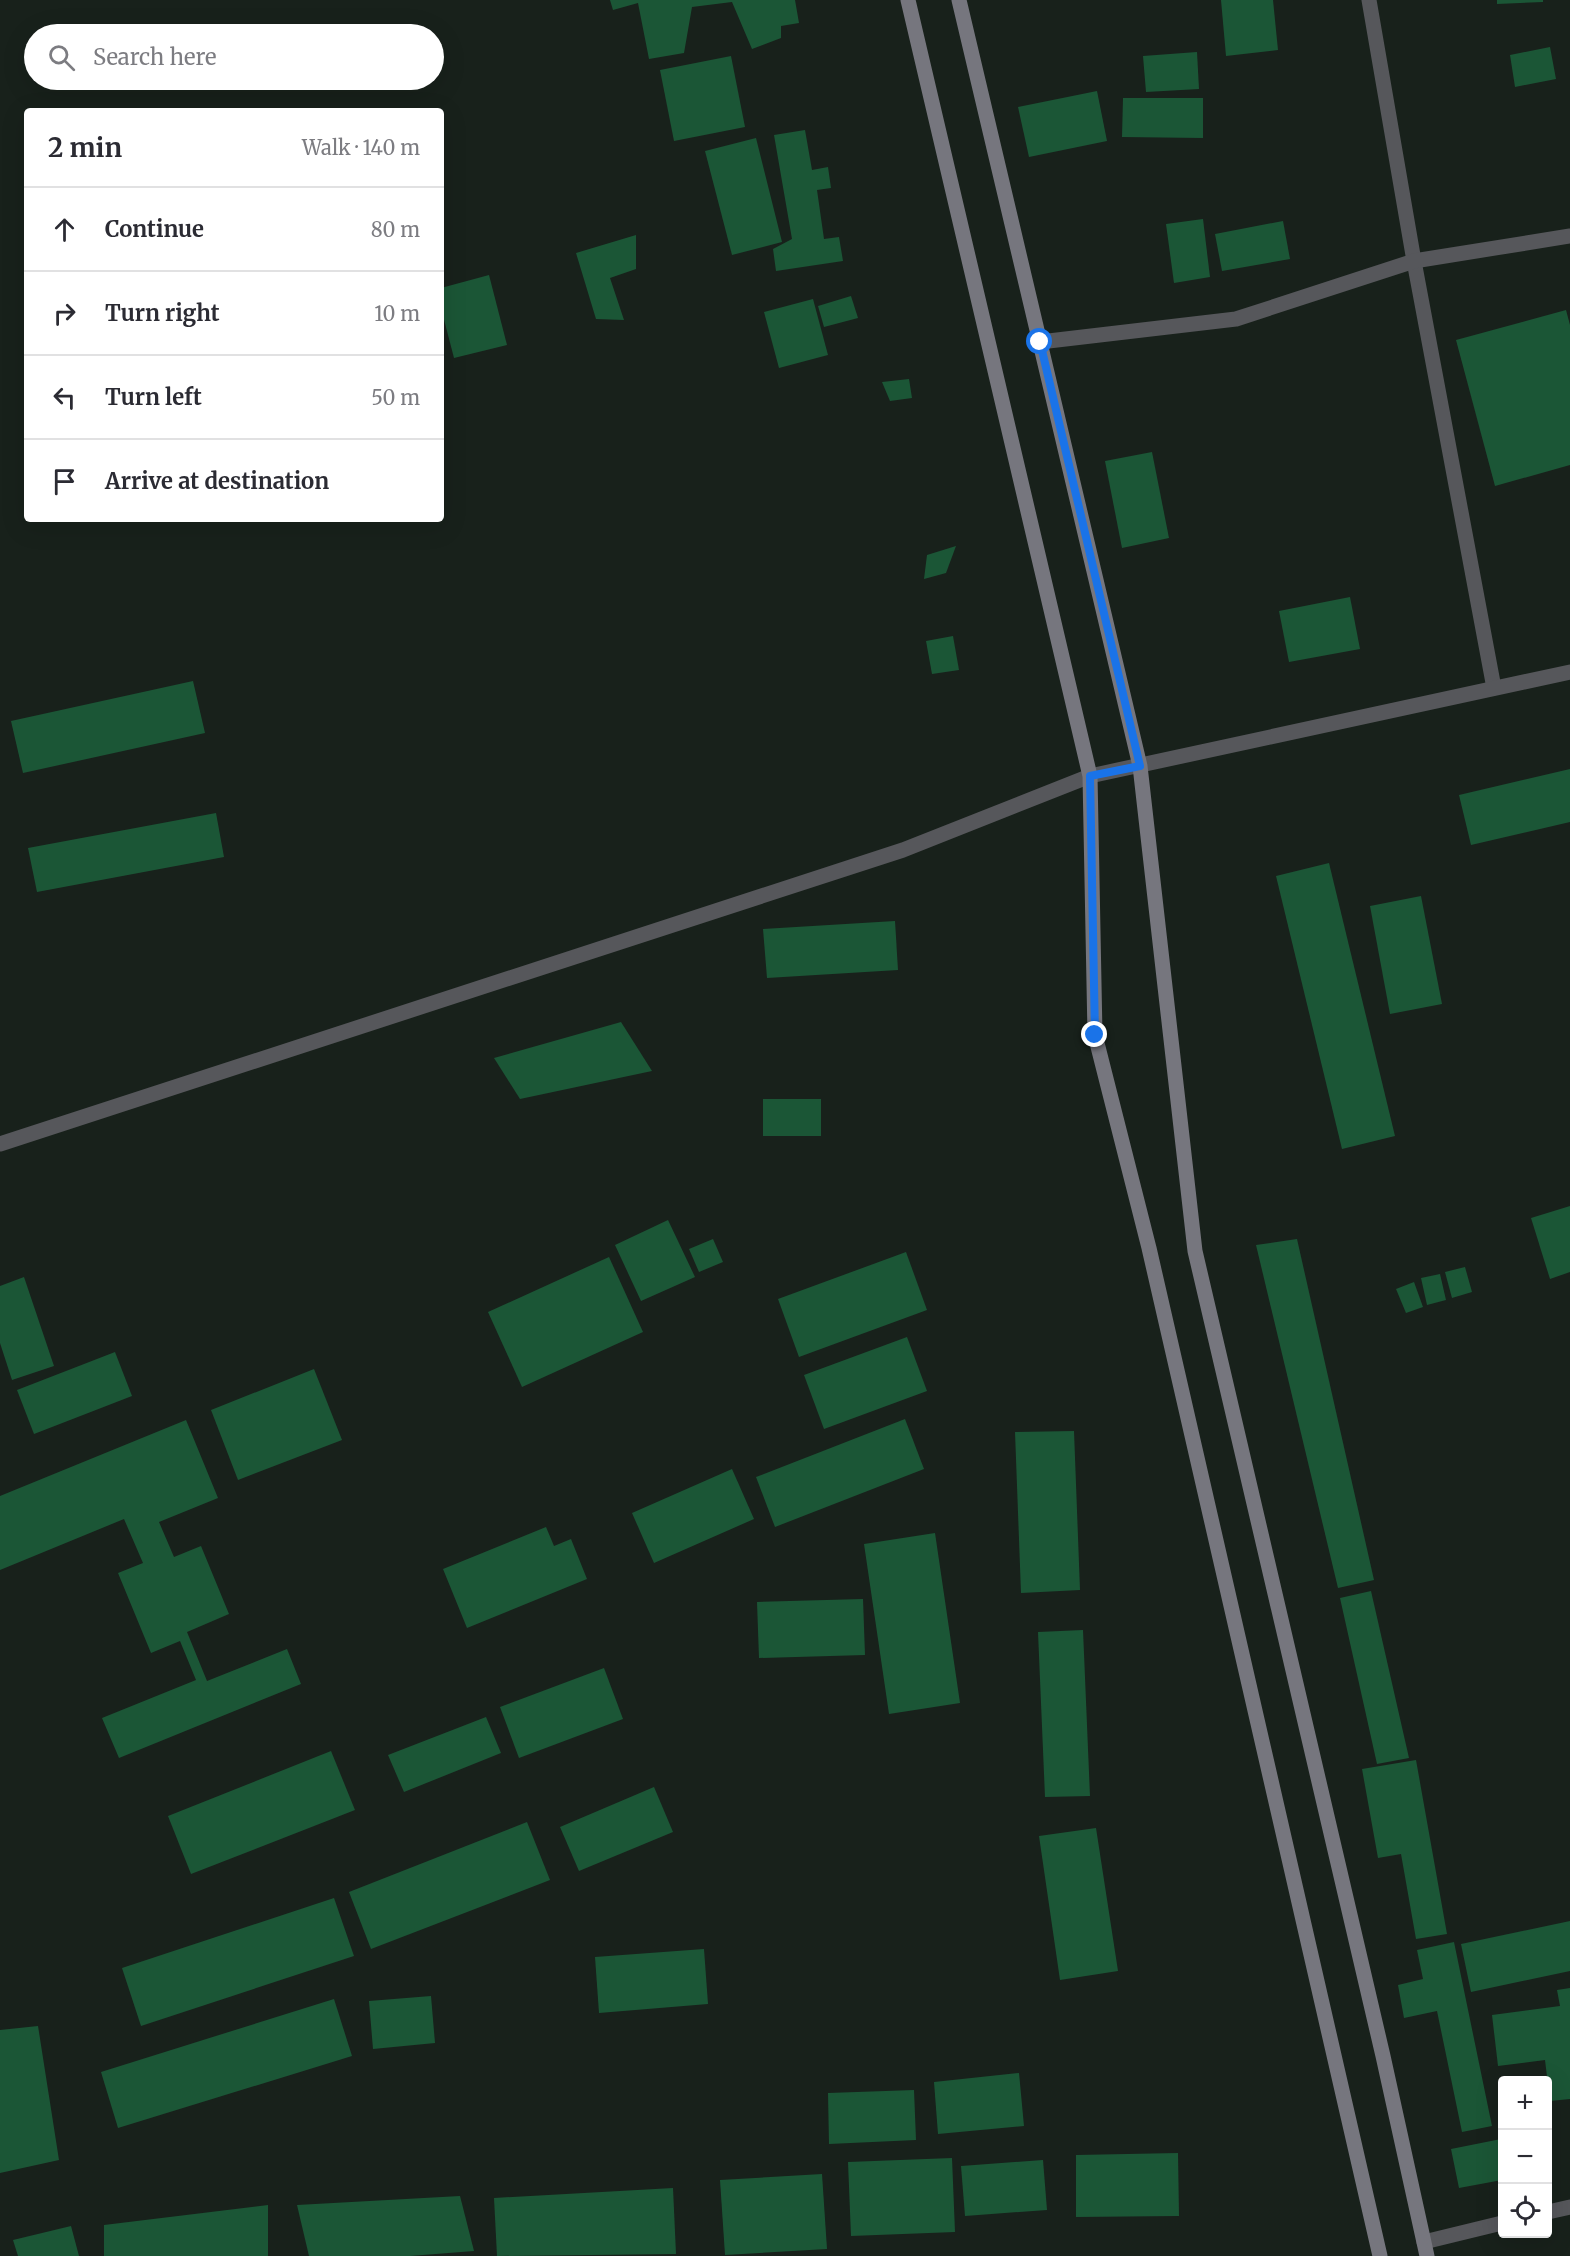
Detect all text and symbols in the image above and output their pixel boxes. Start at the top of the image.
search box [24,24,444,90]
icon: search [45,41,78,74]
text: Search here [93,43,216,71]
text: 2 min [48,131,122,164]
text: Walk · 140 m [302,135,420,160]
icon: ahead [48,213,81,246]
text: Continue [105,215,204,243]
text: 80 m [371,217,420,242]
icon: right [48,297,81,330]
text: Turn right [105,299,219,327]
text: 10 m [374,301,420,326]
route start [1026,328,1052,354]
icon: left [48,381,81,414]
text: Turn left [105,383,202,411]
text: 50 m [371,385,420,410]
icon: arrive [48,465,81,498]
text: Arrive at destination [105,467,329,495]
route end [1081,1021,1107,1047]
map controls [1498,2076,1552,2238]
button: + [1498,2076,1552,2130]
button: − [1498,2130,1552,2184]
button: locate [1498,2184,1552,2238]

